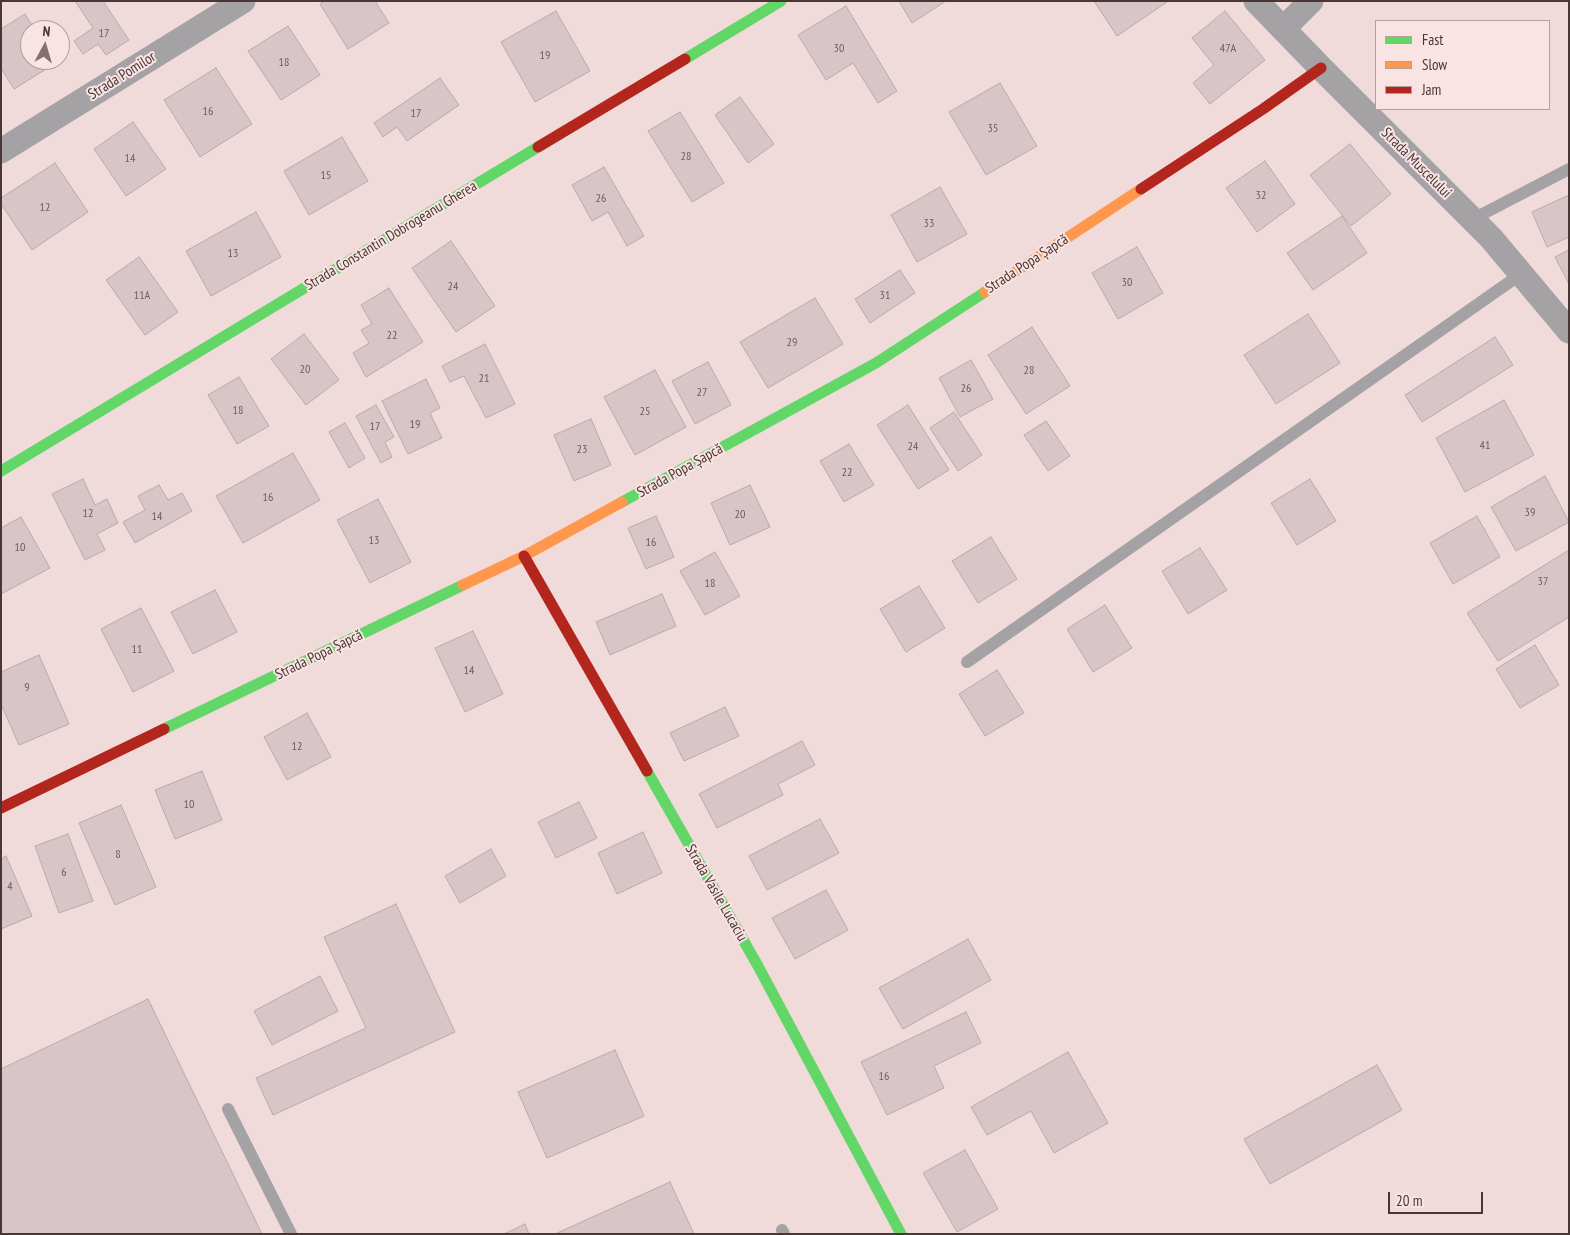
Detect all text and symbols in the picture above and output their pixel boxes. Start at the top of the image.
north arrow [20,20,70,70]
legend [1375,20,1550,110]
text: N [42,22,51,40]
house number: 17 [99,27,109,41]
text: Fast [1422,30,1443,49]
house number: 30 [834,42,844,56]
house number: 47A [1220,42,1236,56]
street label: Strada Pomilor [85,48,159,104]
house number: 19 [540,49,550,63]
text: Slow [1422,55,1447,74]
house number: 18 [279,56,289,70]
text: Jam [1422,80,1441,99]
house number: 16 [203,105,213,119]
house number: 17 [411,107,421,121]
house number: 35 [988,122,998,136]
street label: Strada Muscelului [1377,124,1455,202]
house number: 28 [681,150,691,164]
house number: 14 [125,152,135,166]
house number: 15 [321,169,331,183]
street label: Strada Constantin Dobrogeanu Gherea [302,177,480,295]
house number: 32 [1256,189,1266,203]
house number: 26 [596,192,606,206]
house number: 12 [40,201,50,215]
house number: 33 [924,217,934,231]
street label: Strada Popa Șapcă [982,231,1072,297]
house number: 13 [228,247,238,261]
house number: 30 [1122,276,1132,290]
house number: 24 [448,280,458,294]
house number: 11A [134,289,150,303]
house number: 31 [880,289,890,303]
house number: 22 [387,329,397,343]
house number: 29 [787,336,797,350]
house number: 20 [300,363,310,377]
house number: 28 [1024,364,1034,378]
house number: 21 [479,372,489,386]
house number: 26 [961,382,971,396]
house number: 27 [697,386,707,400]
house number: 18 [233,404,243,418]
house number: 25 [640,405,650,419]
house number: 19 [410,418,420,432]
house number: 17 [370,420,380,434]
house number: 41 [1480,439,1490,453]
street label: Strada Popa Șapcă [634,440,726,502]
house number: 24 [908,440,918,454]
house number: 23 [577,443,587,457]
house number: 22 [842,466,852,480]
house number: 16 [263,491,273,505]
house number: 39 [1525,506,1535,520]
house number: 12 [83,507,93,521]
house number: 20 [735,508,745,522]
house number: 14 [152,510,162,524]
house number: 13 [369,534,379,548]
house number: 16 [646,536,656,550]
house number: 10 [15,541,25,555]
house number: 37 [1538,575,1548,589]
house number: 18 [705,577,715,591]
street label: Strada Popa Șapcă [272,626,366,684]
house number: 11 [132,643,142,657]
house number: 14 [464,664,474,678]
house number: 9 [24,681,30,695]
house number: 12 [292,740,302,754]
house number: 10 [184,798,194,812]
street label: Strada Vasile Lucaciu [681,841,751,945]
house number: 8 [115,848,121,862]
house number: 6 [61,866,67,880]
house number: 4 [7,880,13,894]
house number: 16 [879,1070,889,1084]
scale bar [1390,1182,1485,1214]
text: 20 m [1396,1191,1422,1210]

